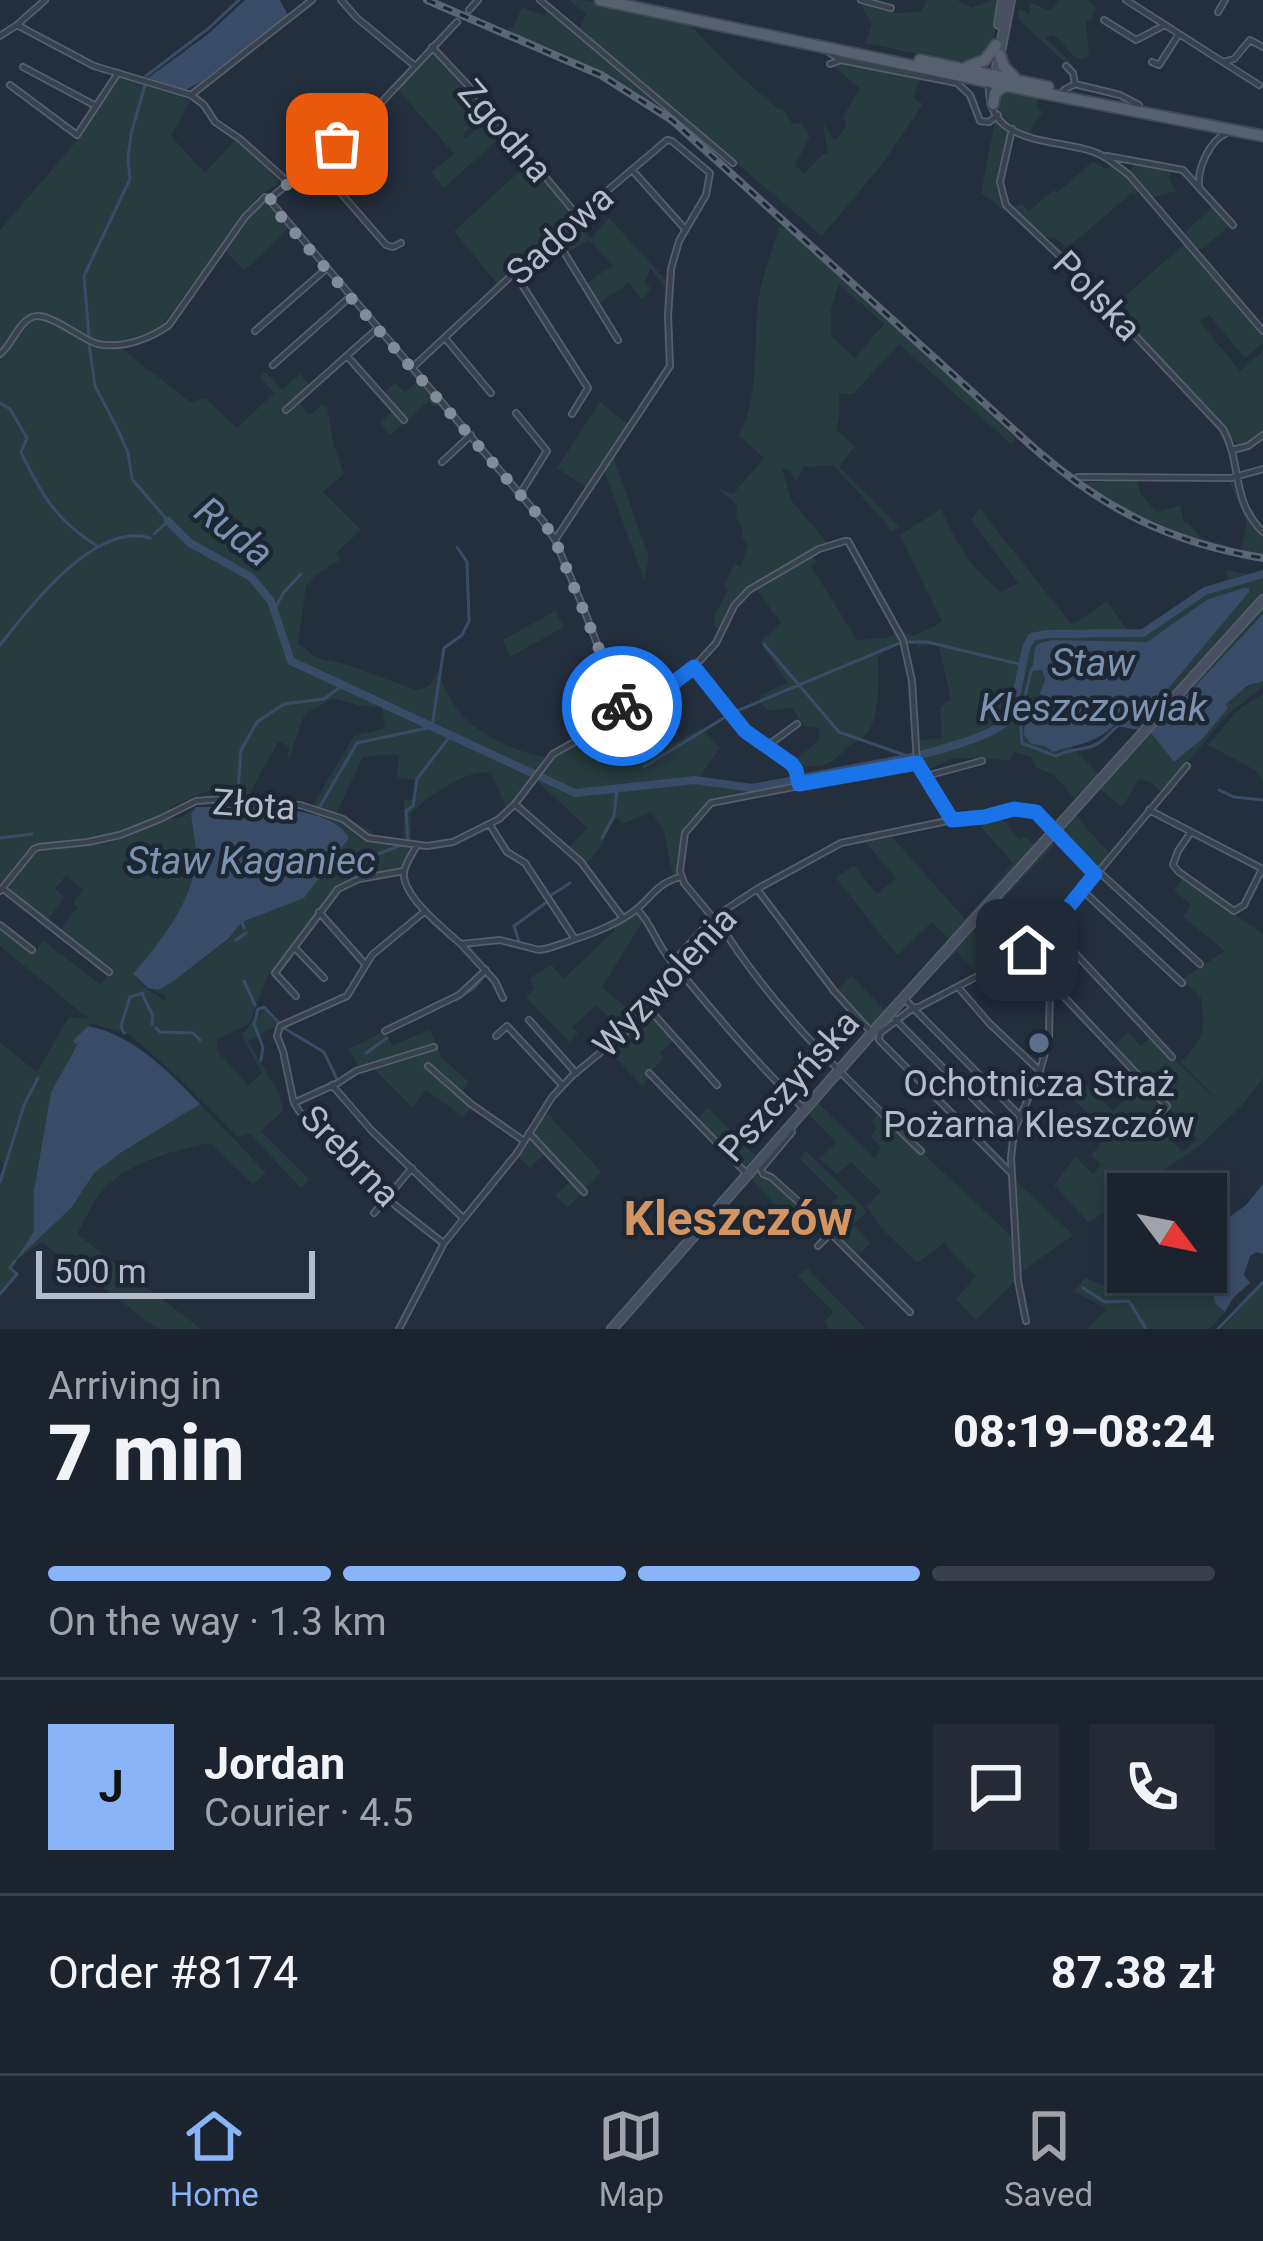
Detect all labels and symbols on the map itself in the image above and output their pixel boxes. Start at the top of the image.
street label: Zgodna [449,71,561,191]
pin [286,93,388,195]
street label: Sadowa [498,176,622,294]
street label: Polska [1044,243,1150,349]
water label: Ruda [186,487,282,577]
water label: Staw Kleszczowiak [979,640,1209,731]
courier [562,646,682,766]
street label: Złota [211,781,297,829]
water label: Staw Kaganiec [126,838,376,884]
street label: Wyzwolenia [585,898,745,1066]
pin [976,899,1078,1001]
street label: Pszczyńska [710,1002,868,1170]
marker: Ochotnicza Straż Pożarna Kleszczów [1026,1030,1052,1056]
place label: Ochotnicza Straż Pożarna Kleszczów [883,1063,1195,1146]
street label: Srebrna [292,1097,408,1215]
north arrow [1107,1173,1227,1293]
district label: Kleszczów [623,1190,853,1247]
scale bar [36,1245,315,1298]

